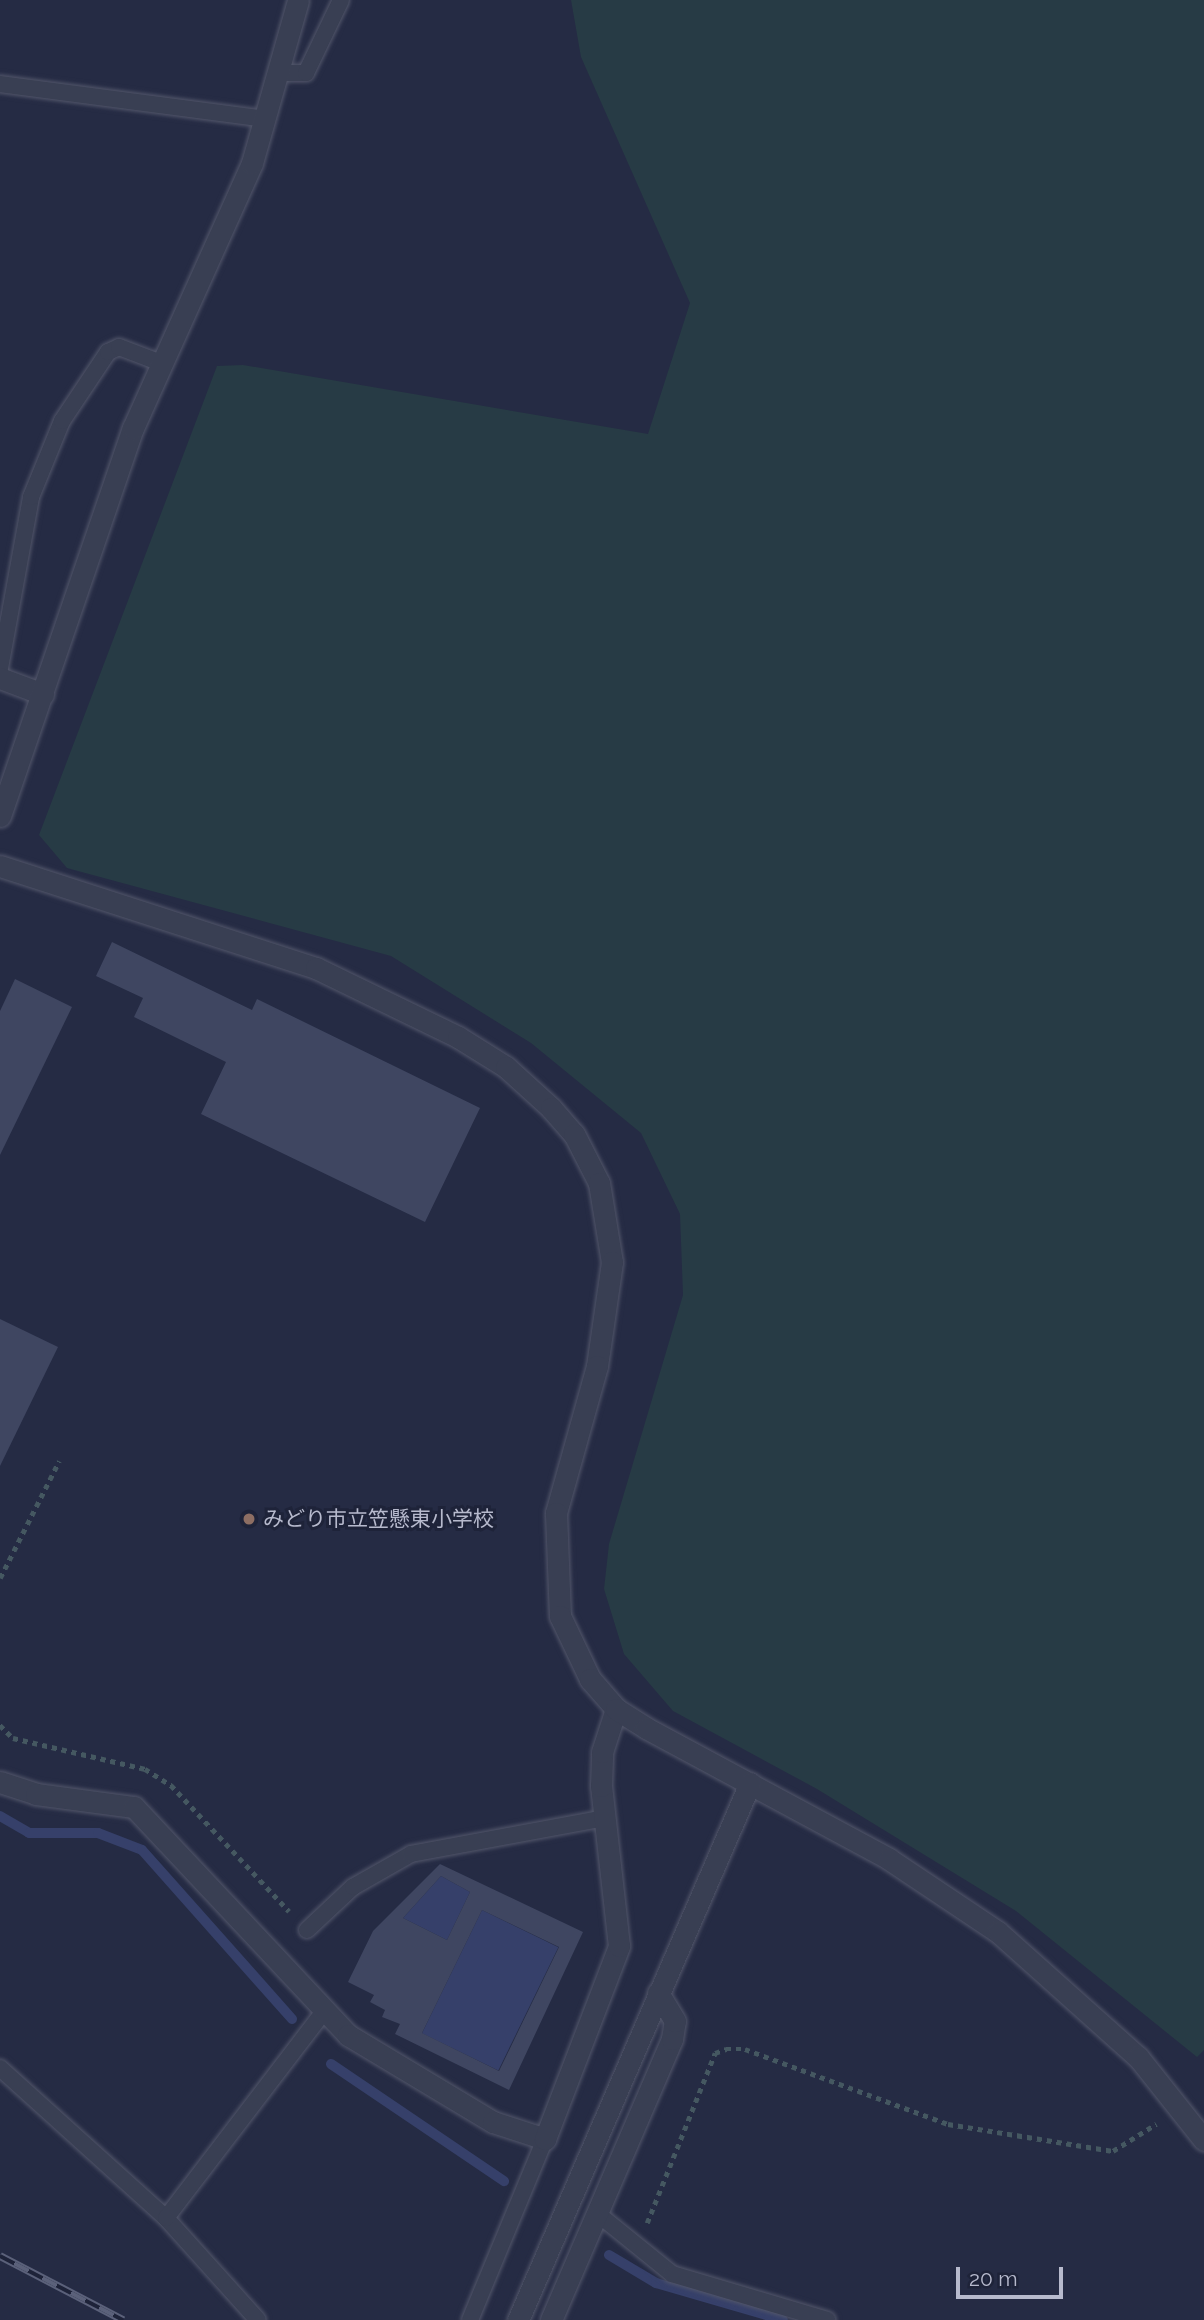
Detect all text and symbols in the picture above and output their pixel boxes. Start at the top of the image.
place label: みどり市立笠懸東小学校 [263,1506,494,1532]
marker: みどり市立笠懸東小学校 [241,1511,257,1527]
scale bar [959,2254,1066,2298]
text: 20 m [969,2266,1017,2291]

